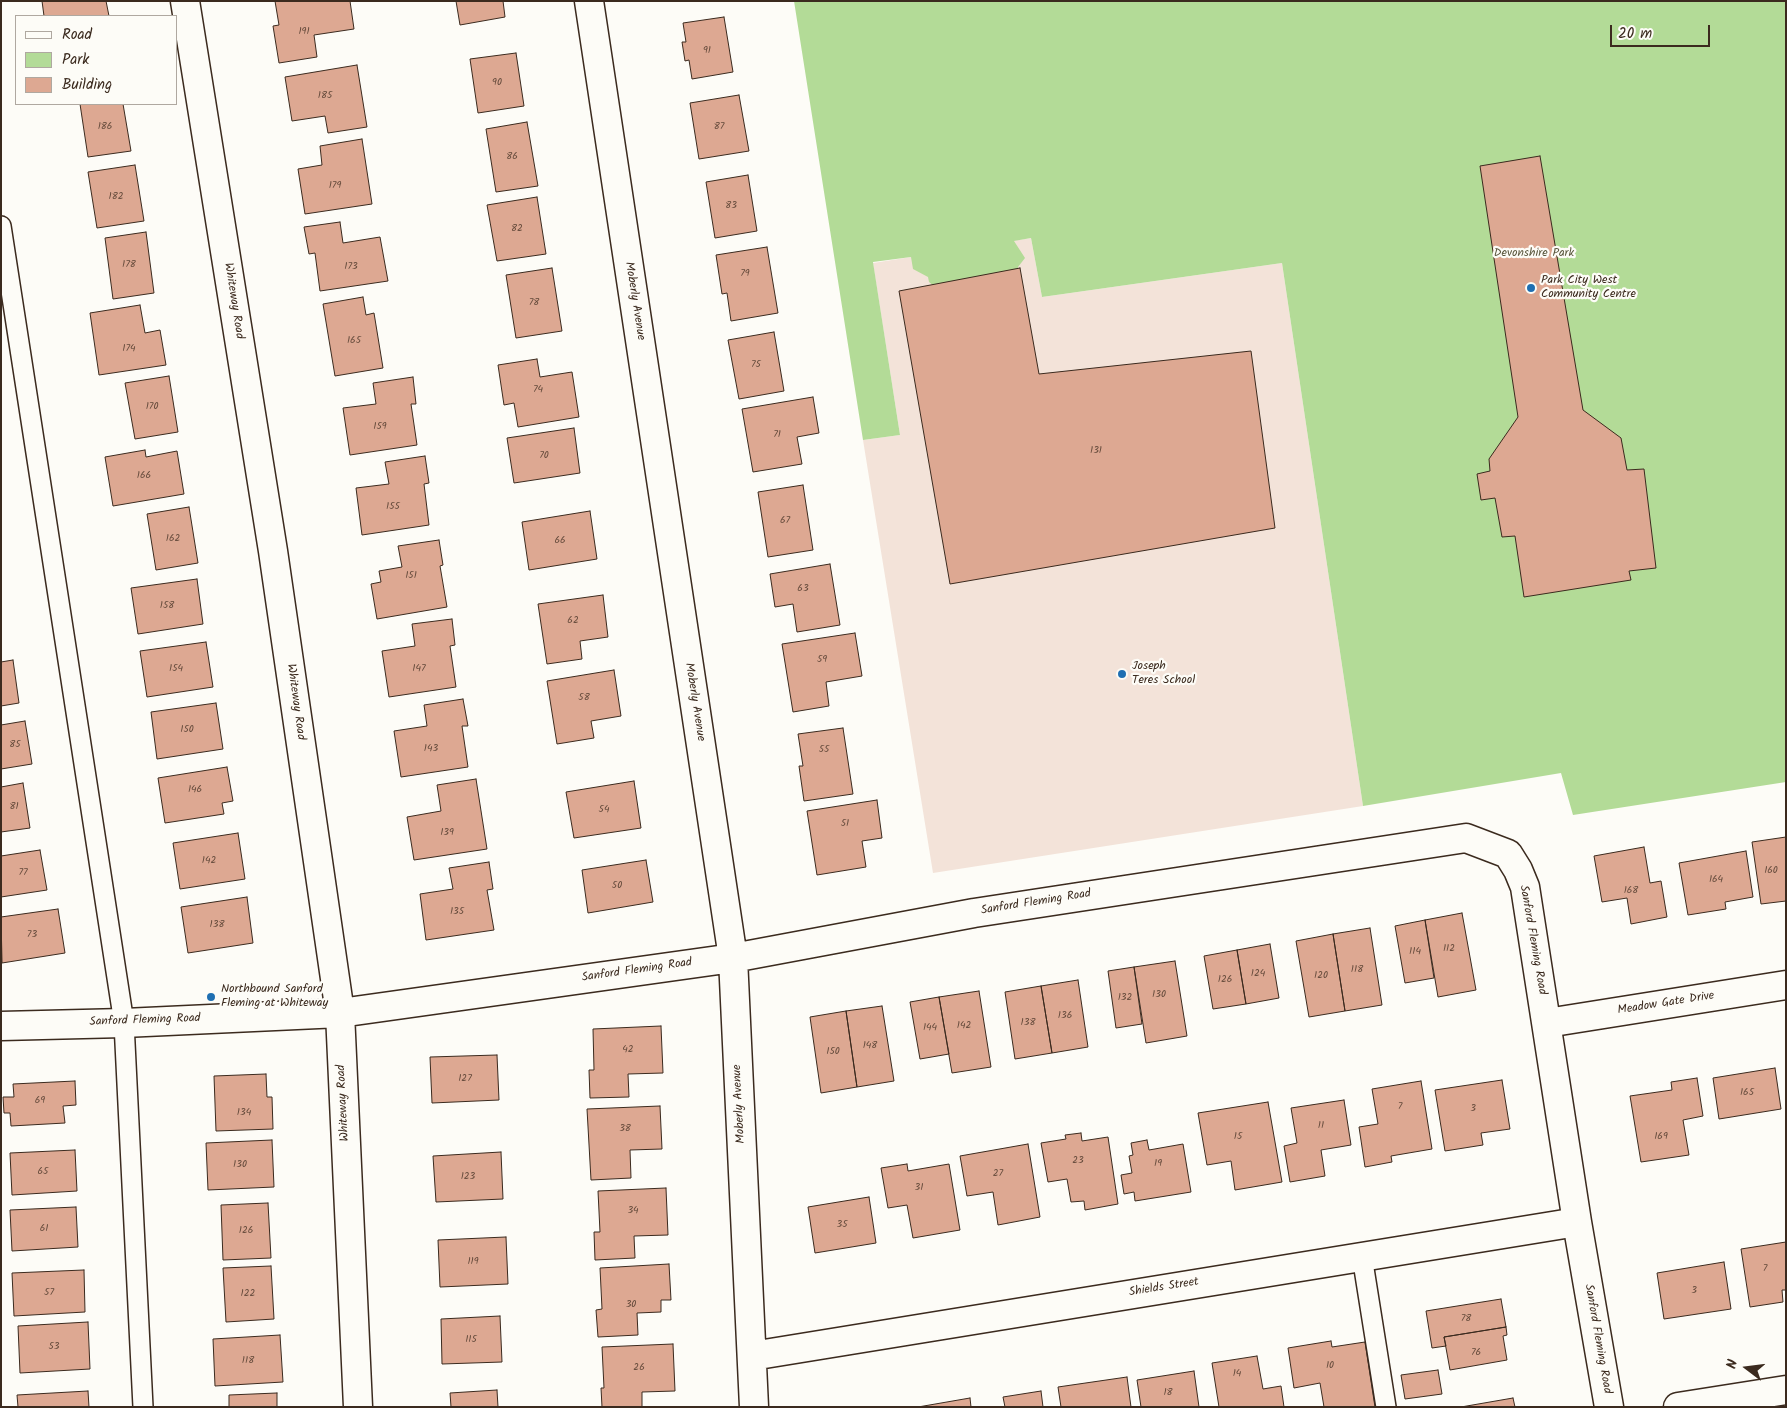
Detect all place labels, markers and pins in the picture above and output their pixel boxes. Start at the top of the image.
place label: Park City West Community Centre [1541,274,1636,302]
marker: Park City West Community Centre [1525,282,1537,294]
place label: Joseph Teres School [1132,660,1195,688]
marker: Joseph Teres School [1116,668,1128,680]
place label: Northbound Sanford Fleming at Whiteway [221,983,328,1011]
marker: Northbound Sanford Fleming at Whiteway [205,991,217,1003]

